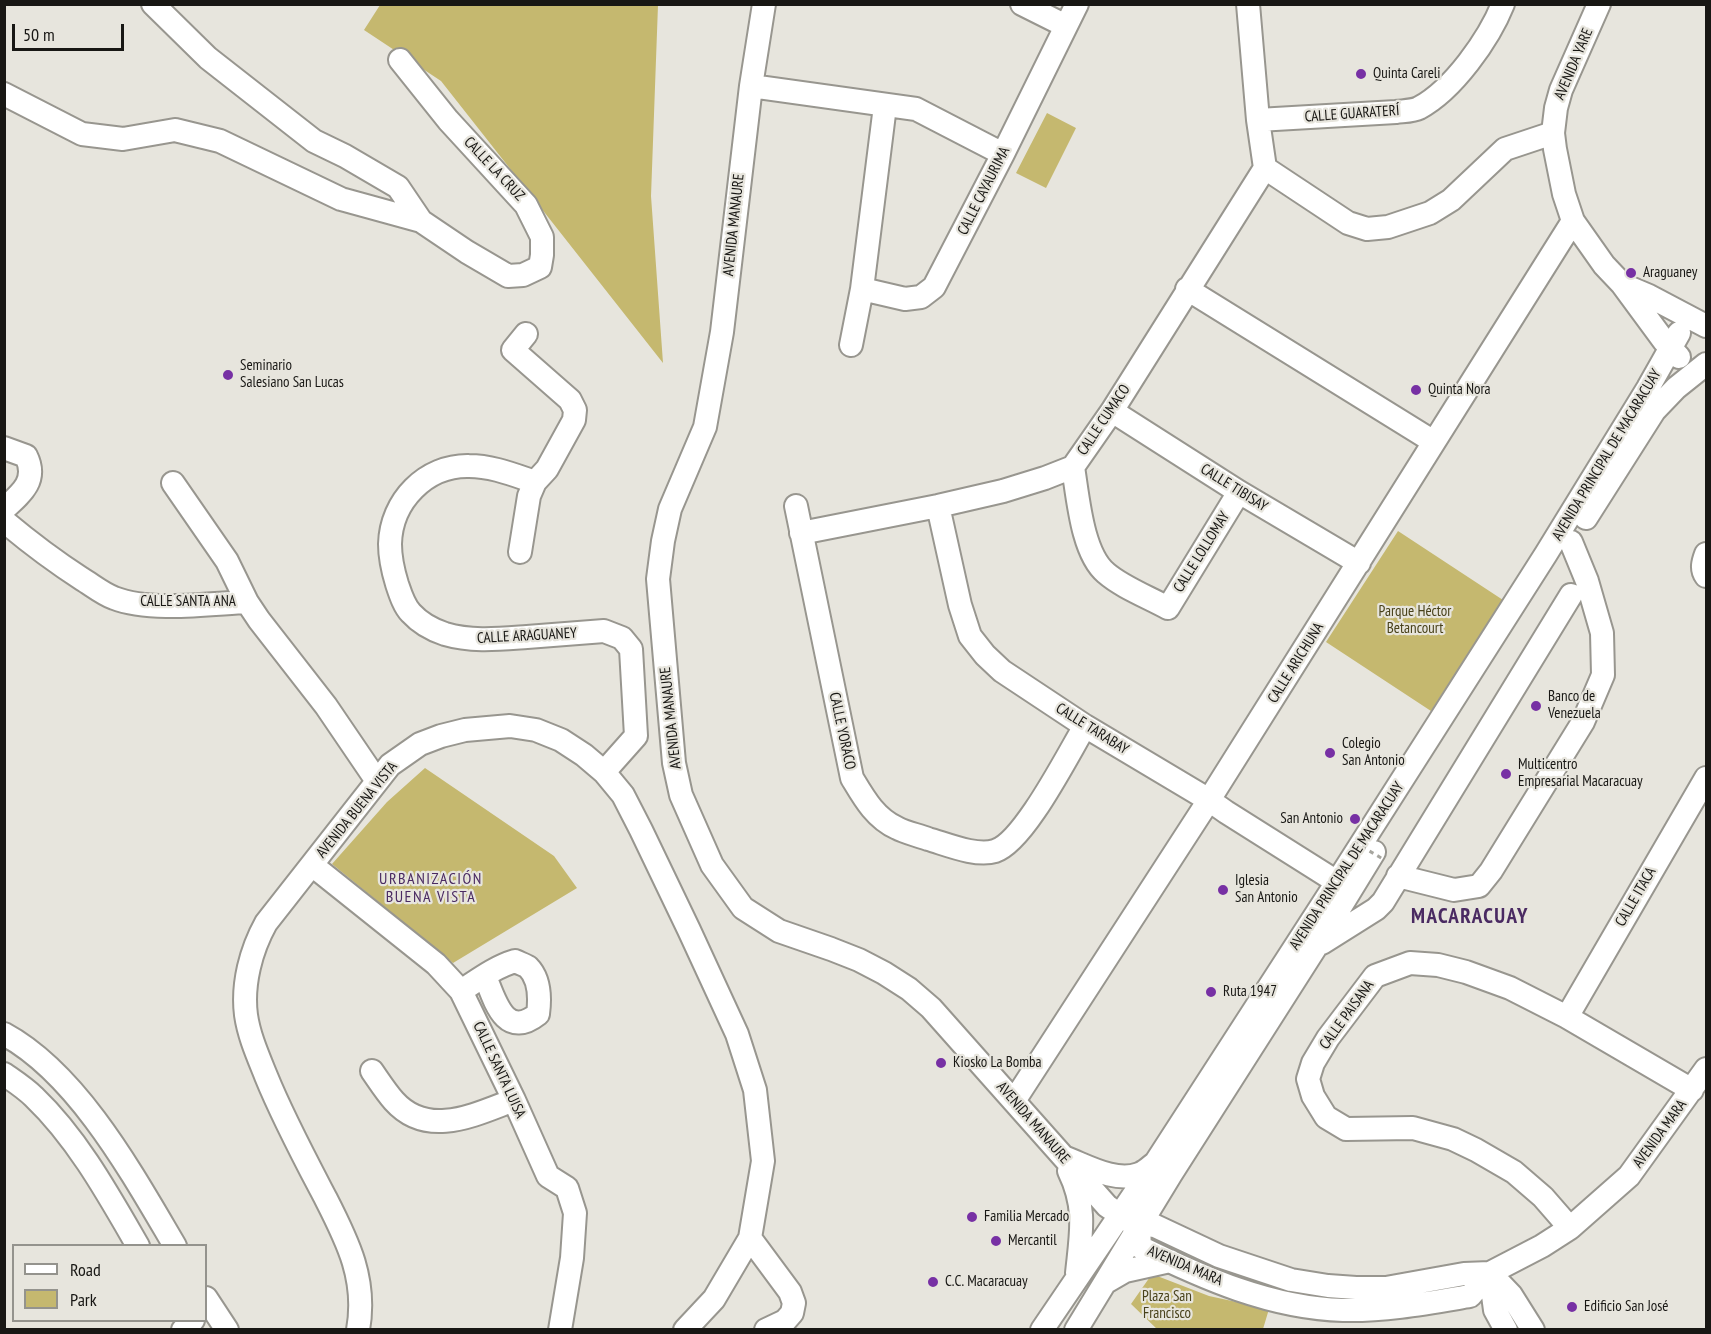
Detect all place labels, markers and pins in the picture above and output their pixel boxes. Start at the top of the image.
place label: Quinta Careli [1373,65,1441,83]
marker: Quinta Careli [1354,67,1368,81]
place label: Araguaney [1643,264,1697,282]
marker: Araguaney [1624,266,1638,280]
place label: Seminario Salesiano San Lucas [240,357,344,392]
marker: Seminario Salesiano San Lucas [221,368,235,382]
place label: Quinta Nora [1428,381,1491,399]
marker: Quinta Nora [1409,383,1423,397]
place label: Banco de Venezuela [1548,688,1601,723]
marker: Banco de Venezuela [1529,699,1543,713]
place label: Colegio San Antonio [1342,735,1405,770]
marker: Colegio San Antonio [1323,746,1337,760]
place label: Multicentro Empresarial Macaracuay [1518,756,1643,791]
marker: Multicentro Empresarial Macaracuay [1499,767,1513,781]
place label: San Antonio [1280,810,1343,828]
marker: San Antonio [1348,812,1362,826]
place label: Iglesia San Antonio [1235,872,1298,907]
marker: Iglesia San Antonio [1216,883,1230,897]
place label: Ruta 1947 [1223,983,1277,1001]
marker: Ruta 1947 [1204,985,1218,999]
place label: Kiosko La Bomba [953,1054,1042,1072]
marker: Kiosko La Bomba [934,1056,948,1070]
place label: Familia Mercado [984,1208,1069,1226]
marker: Familia Mercado [965,1210,979,1224]
place label: Mercantil [1008,1232,1057,1250]
marker: Mercantil [989,1234,1003,1248]
place label: C.C. Macaracuay [945,1273,1028,1291]
marker: C.C. Macaracuay [926,1275,940,1289]
place label: Edificio San José [1584,1298,1669,1316]
marker: Edificio San José [1565,1300,1579,1314]

